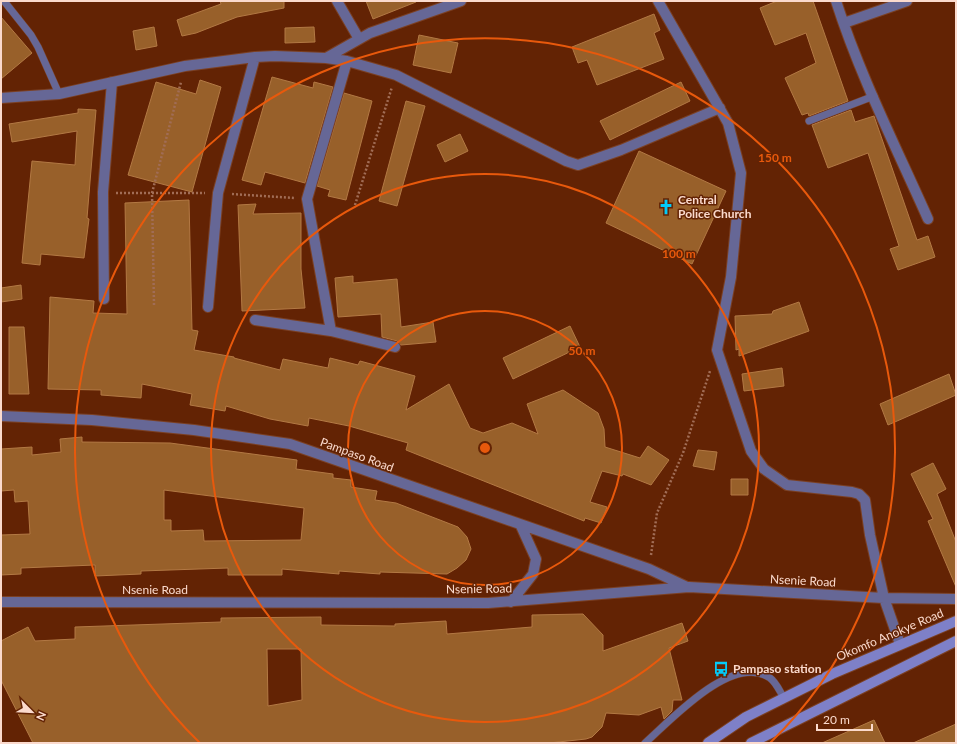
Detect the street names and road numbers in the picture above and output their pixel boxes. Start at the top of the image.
street label: Pampaso Road [318,434,396,475]
street label: Nsenie Road [770,571,836,590]
street label: Nsenie Road [446,580,512,597]
street label: Nsenie Road [122,582,188,597]
street label: Okomfo Anokye Road [834,605,946,664]

